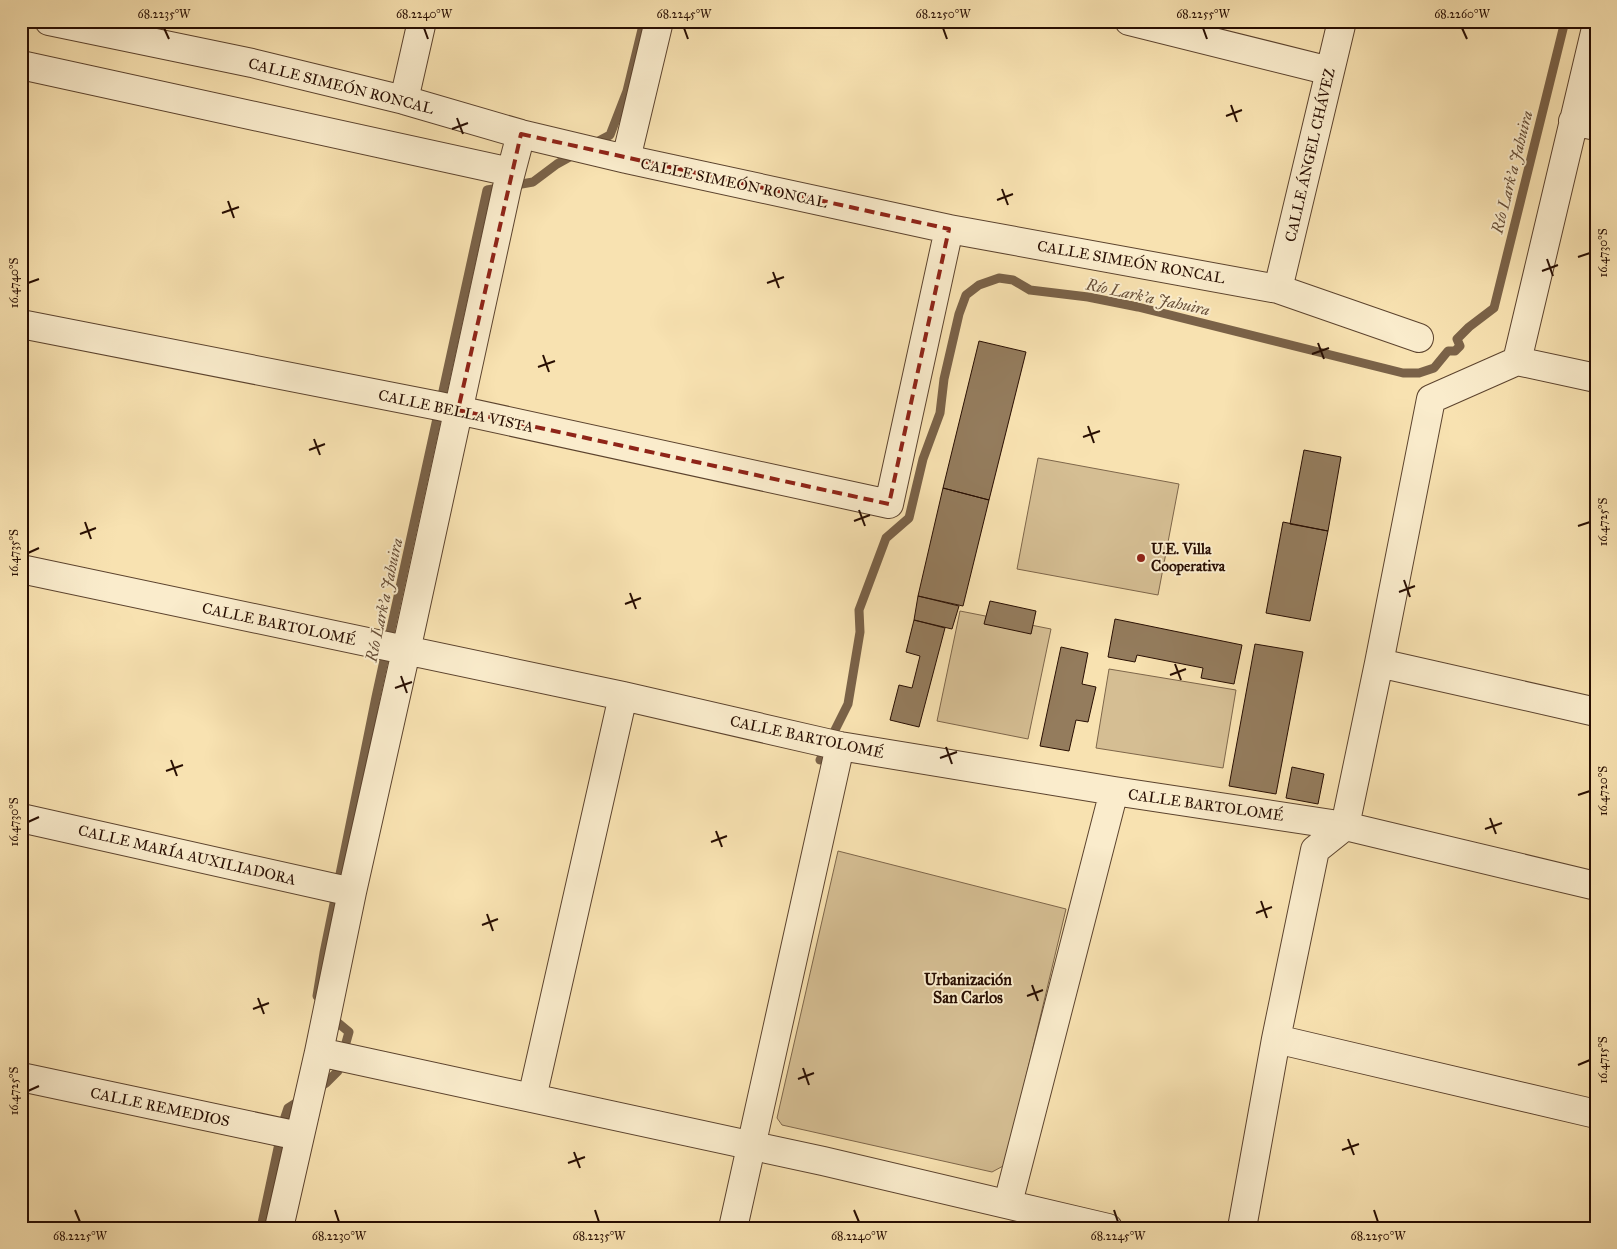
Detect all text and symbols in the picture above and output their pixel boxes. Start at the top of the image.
text: 68.2235°W [138,7,191,21]
text: 68.2240°W [396,7,453,21]
text: 68.2245°W [657,7,712,21]
text: 68.2250°W [915,7,971,21]
text: 68.2255°W [1176,7,1230,21]
text: 68.2260°W [1434,7,1490,21]
street label: CALLE SIMEÓN RONCAL [246,53,436,118]
street label: CALLE ÁNGEL CHÁVEZ [1280,66,1339,244]
water label: Río Lark’a Jahuira [1487,108,1537,236]
street label: CALLE SIMEÓN RONCAL [639,153,829,212]
text: 16.4730°S [1596,228,1610,278]
street label: CALLE SIMEÓN RONCAL [1036,236,1226,287]
text: 16.4740°S [7,258,21,308]
water label: Río Lark’a Jahuira [1083,274,1212,319]
street label: CALLE BELLA VISTA [377,386,535,436]
text: 16.4725°S [1596,498,1610,546]
text: 16.4735°S [7,529,21,577]
water label: Río Lark’a Jahuira [361,536,406,665]
place label: U.E. Villa Cooperativa [1151,540,1226,576]
marker: U.E. Villa Cooperativa [1135,552,1147,564]
street label: CALLE BARTOLOMÉ [200,598,358,649]
street label: CALLE BARTOLOMÉ [728,711,886,762]
text: 16.4720°S [1596,766,1610,816]
street label: CALLE BARTOLOMÉ [1127,784,1285,825]
text: 16.4730°S [7,797,21,847]
street label: CALLE MARÍA AUXILIADORA [76,820,298,889]
district label: Urbanización San Carlos [924,970,1012,1007]
text: 16.4715°S [1596,1036,1610,1084]
text: 16.4725°S [7,1067,21,1115]
street label: CALLE REMEDIOS [89,1083,231,1131]
text: 68.2225°W [53,1229,108,1243]
text: 68.2230°W [312,1229,367,1243]
text: 68.2235°W [573,1229,626,1243]
text: 68.2240°W [831,1229,888,1243]
text: 68.2245°W [1091,1229,1146,1243]
text: 68.2250°W [1350,1229,1406,1243]

